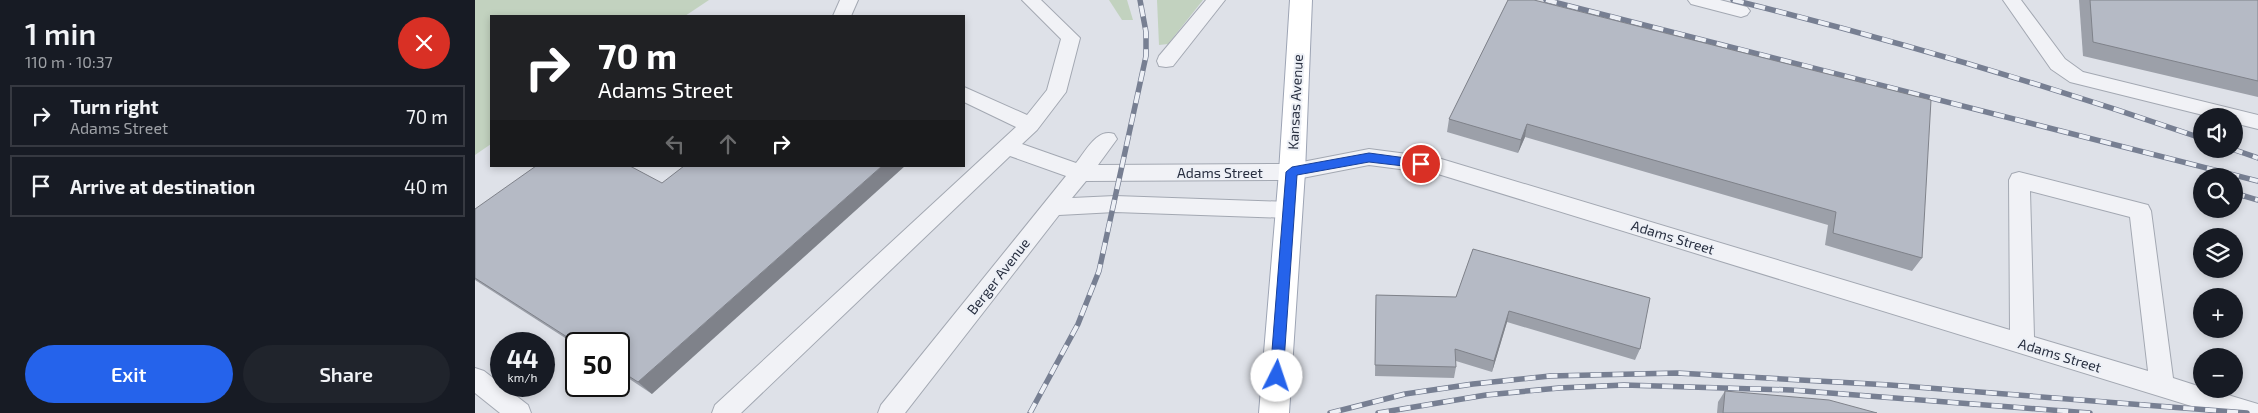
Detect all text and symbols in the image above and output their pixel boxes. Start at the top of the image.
text: 1 min [25,15,96,51]
button: close [398,17,450,69]
text: 70 m [598,34,677,76]
icon: right [515,35,580,100]
text: 110 m · 10:37 [25,52,113,71]
street label: Kansas Avenue [1284,54,1306,150]
text: Adams Street [598,76,733,102]
text: Turn right [70,95,158,118]
icon: right [27,102,55,130]
text: 70 m [406,105,448,128]
map controls [2193,108,2243,398]
button: sound [2193,108,2243,158]
text: Adams Street [70,118,168,137]
icon: left [661,130,689,158]
icon: ahead [714,130,742,158]
icon: right [767,130,795,158]
pin [1400,143,1442,185]
icon: arrive [1407,150,1435,178]
street label: Adams Street [1177,164,1263,181]
button: search [2193,168,2243,218]
icon: arrive [27,172,55,200]
text: Arrive at destination [70,175,255,198]
text: 40 m [404,175,448,198]
street label: Adams Street [1629,216,1717,258]
button: layers [2193,228,2243,278]
street label: Berger Avenue [963,234,1033,318]
button: + [2193,288,2243,338]
speed limit sign: 50 [565,332,630,397]
street label: Adams Street [2016,334,2104,376]
text: 44 [507,343,538,373]
button: Exit [25,345,233,403]
button: Share [243,345,450,403]
button: − [2193,348,2243,398]
position arrow [1250,349,1302,401]
text: km/h [508,370,537,384]

